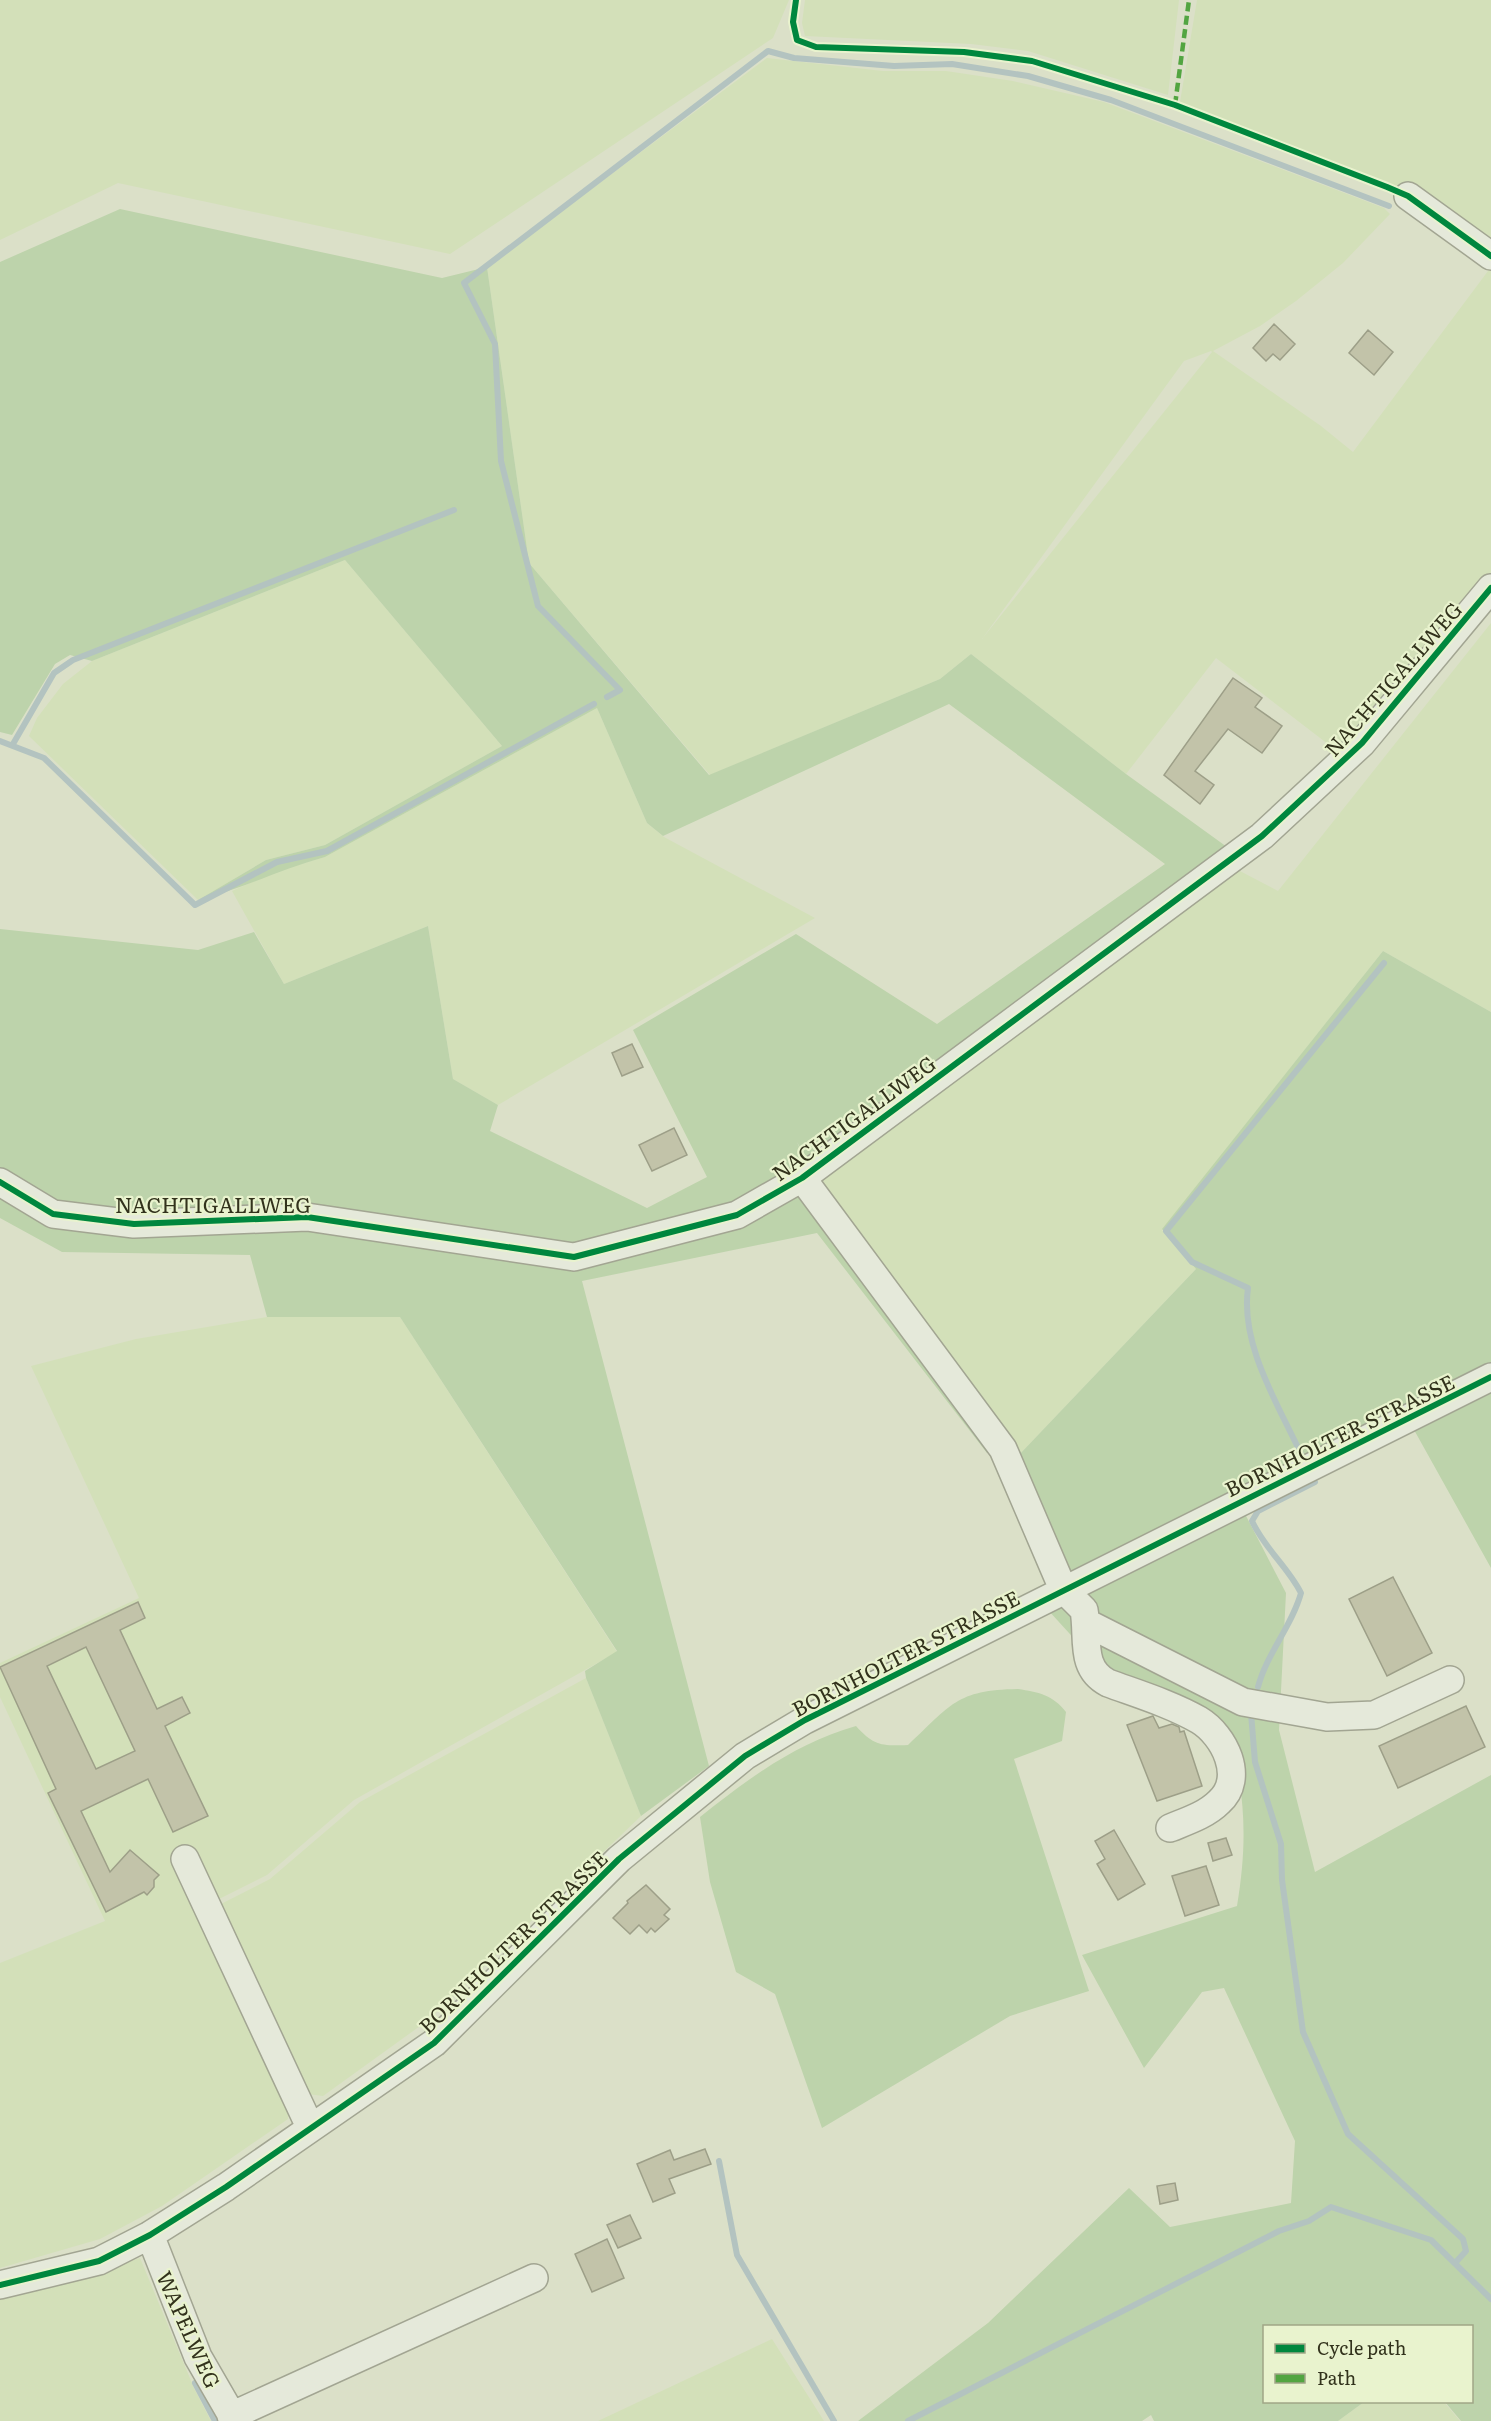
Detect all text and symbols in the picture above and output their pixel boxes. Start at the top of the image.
street label: NACHTIGALLWEG [1316,594,1468,762]
street label: NACHTIGALLWEG [765,1047,942,1187]
street label: NACHTIGALLWEG [115,1188,311,1219]
street label: BORNHOLTER STRASSE [1219,1365,1459,1503]
street label: BORNHOLTER STRASSE [786,1581,1024,1723]
street label: BORNHOLTER STRASSE [411,1842,613,2040]
street label: WAPELWEG [150,2265,230,2393]
legend [1263,2325,1473,2403]
text: Cycle path [1317,2334,1406,2361]
text: Path [1317,2364,1356,2391]

